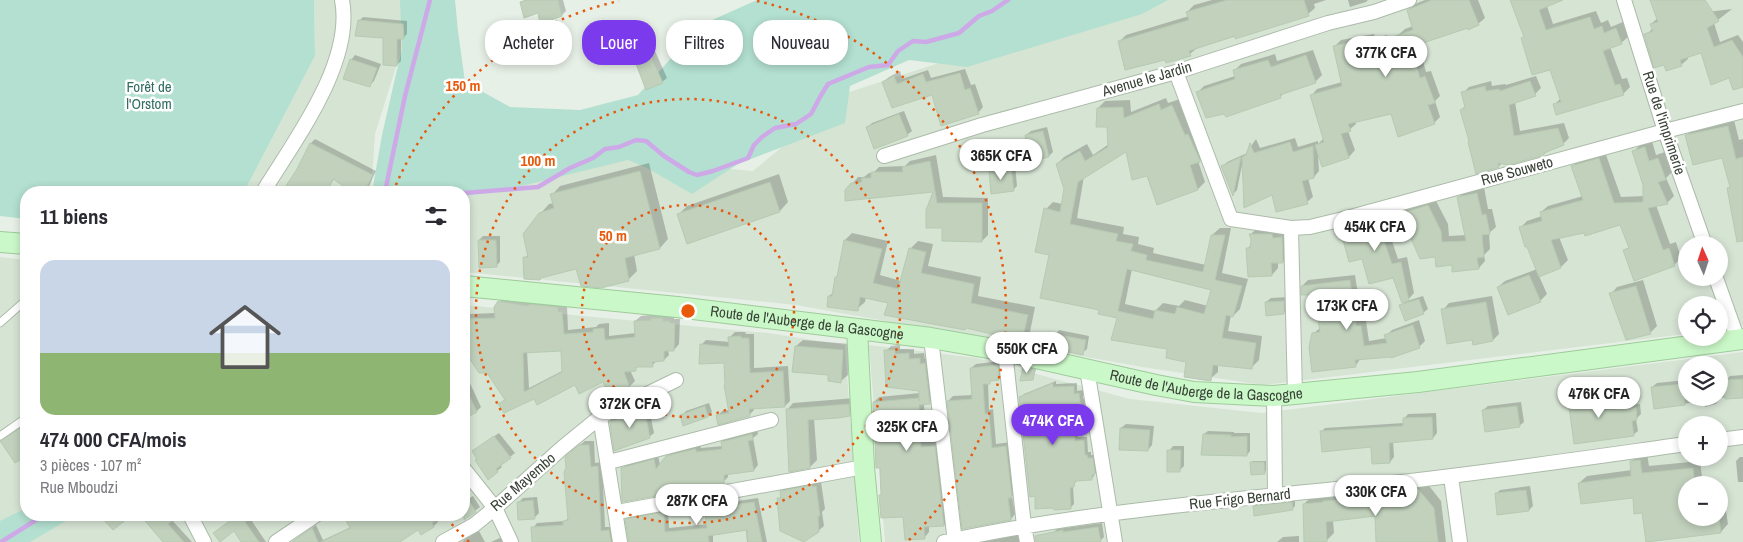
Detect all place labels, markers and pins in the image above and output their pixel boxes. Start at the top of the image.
pin: 377K CFA [1334,36,1438,78]
pin: 365K CFA [949,138,1053,181]
pin: 454K CFA [1323,210,1427,252]
pin: 173K CFA [1295,288,1399,331]
centre of rings [679,302,697,320]
pin: 550K CFA [975,332,1079,374]
pin: 476K CFA [1547,376,1651,419]
pin: 372K CFA [578,386,682,429]
pin: 474K CFA [1001,404,1105,446]
pin: 325K CFA [855,410,959,452]
pin: 330K CFA [1324,474,1428,517]
pin: 287K CFA [645,484,749,526]

